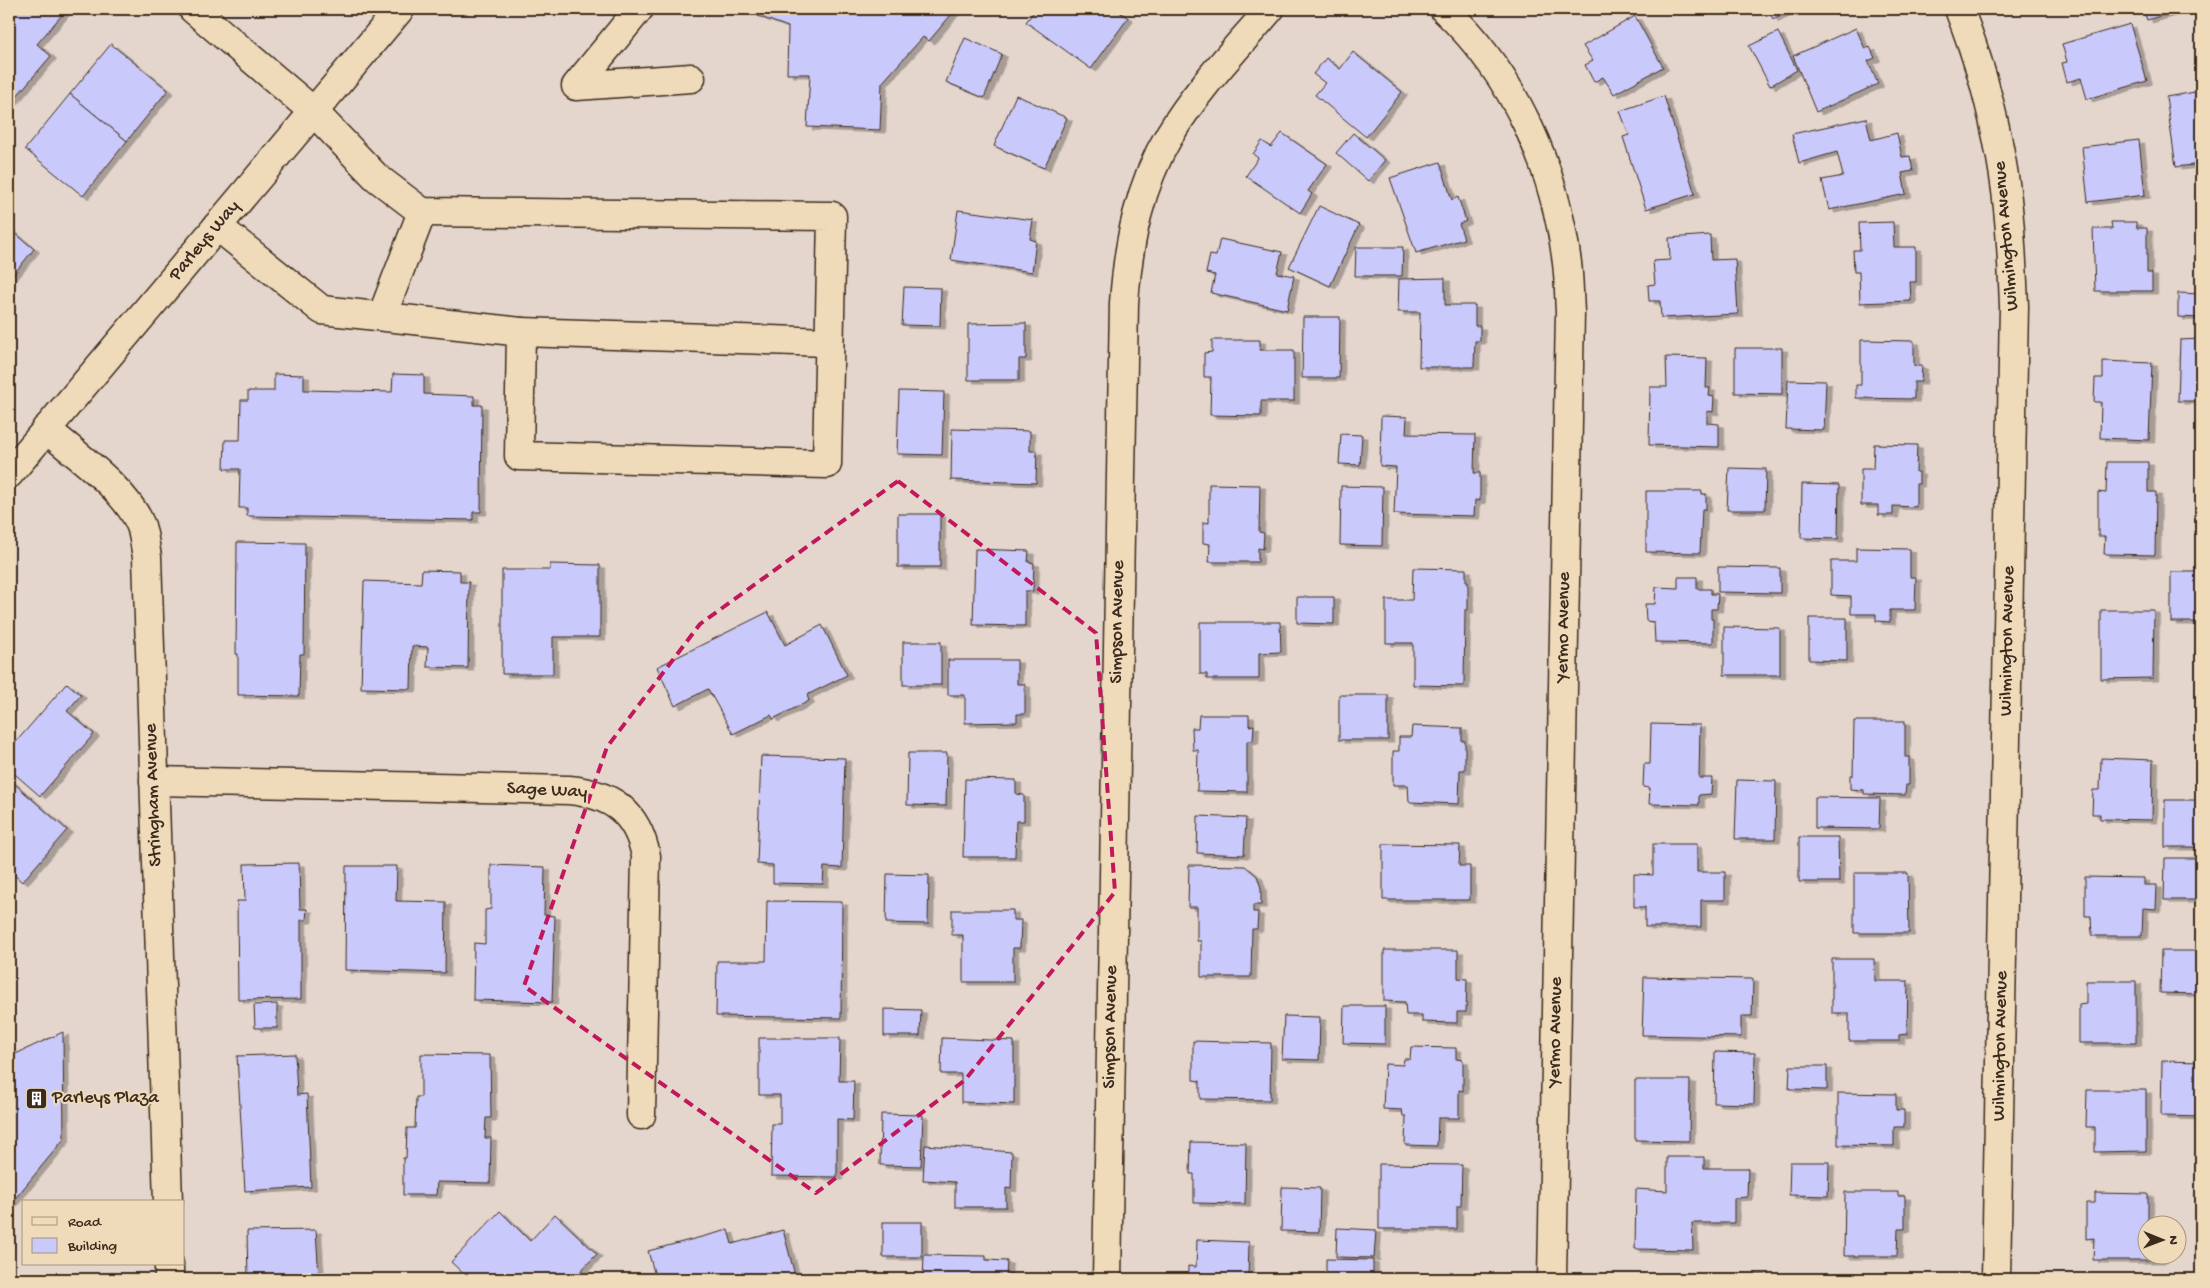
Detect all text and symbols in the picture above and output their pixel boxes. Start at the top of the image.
street label: Wilmington Avenue [1989,160,2025,312]
street label: Parleys Way [164,195,246,287]
street label: Simpson Avenue [1105,560,1131,684]
street label: Wilmington Avenue [1995,566,2021,716]
street label: Yermo Avenue [1552,571,1576,684]
street label: Stringham Avenue [140,723,168,867]
street label: Sage Way [506,777,588,805]
street label: Simpson Avenue [1098,965,1124,1089]
street label: Wilmington Avenue [1988,971,2014,1121]
street label: Yermo Avenue [1544,976,1568,1089]
building icon: Parleys Plaza [24,1086,48,1110]
place label: Parleys Plaza [51,1087,160,1110]
legend [22,1200,185,1266]
text: Road [68,1214,102,1232]
north arrow [2138,1216,2188,1266]
text: N [2164,1235,2181,1245]
text: Building [67,1238,117,1256]

